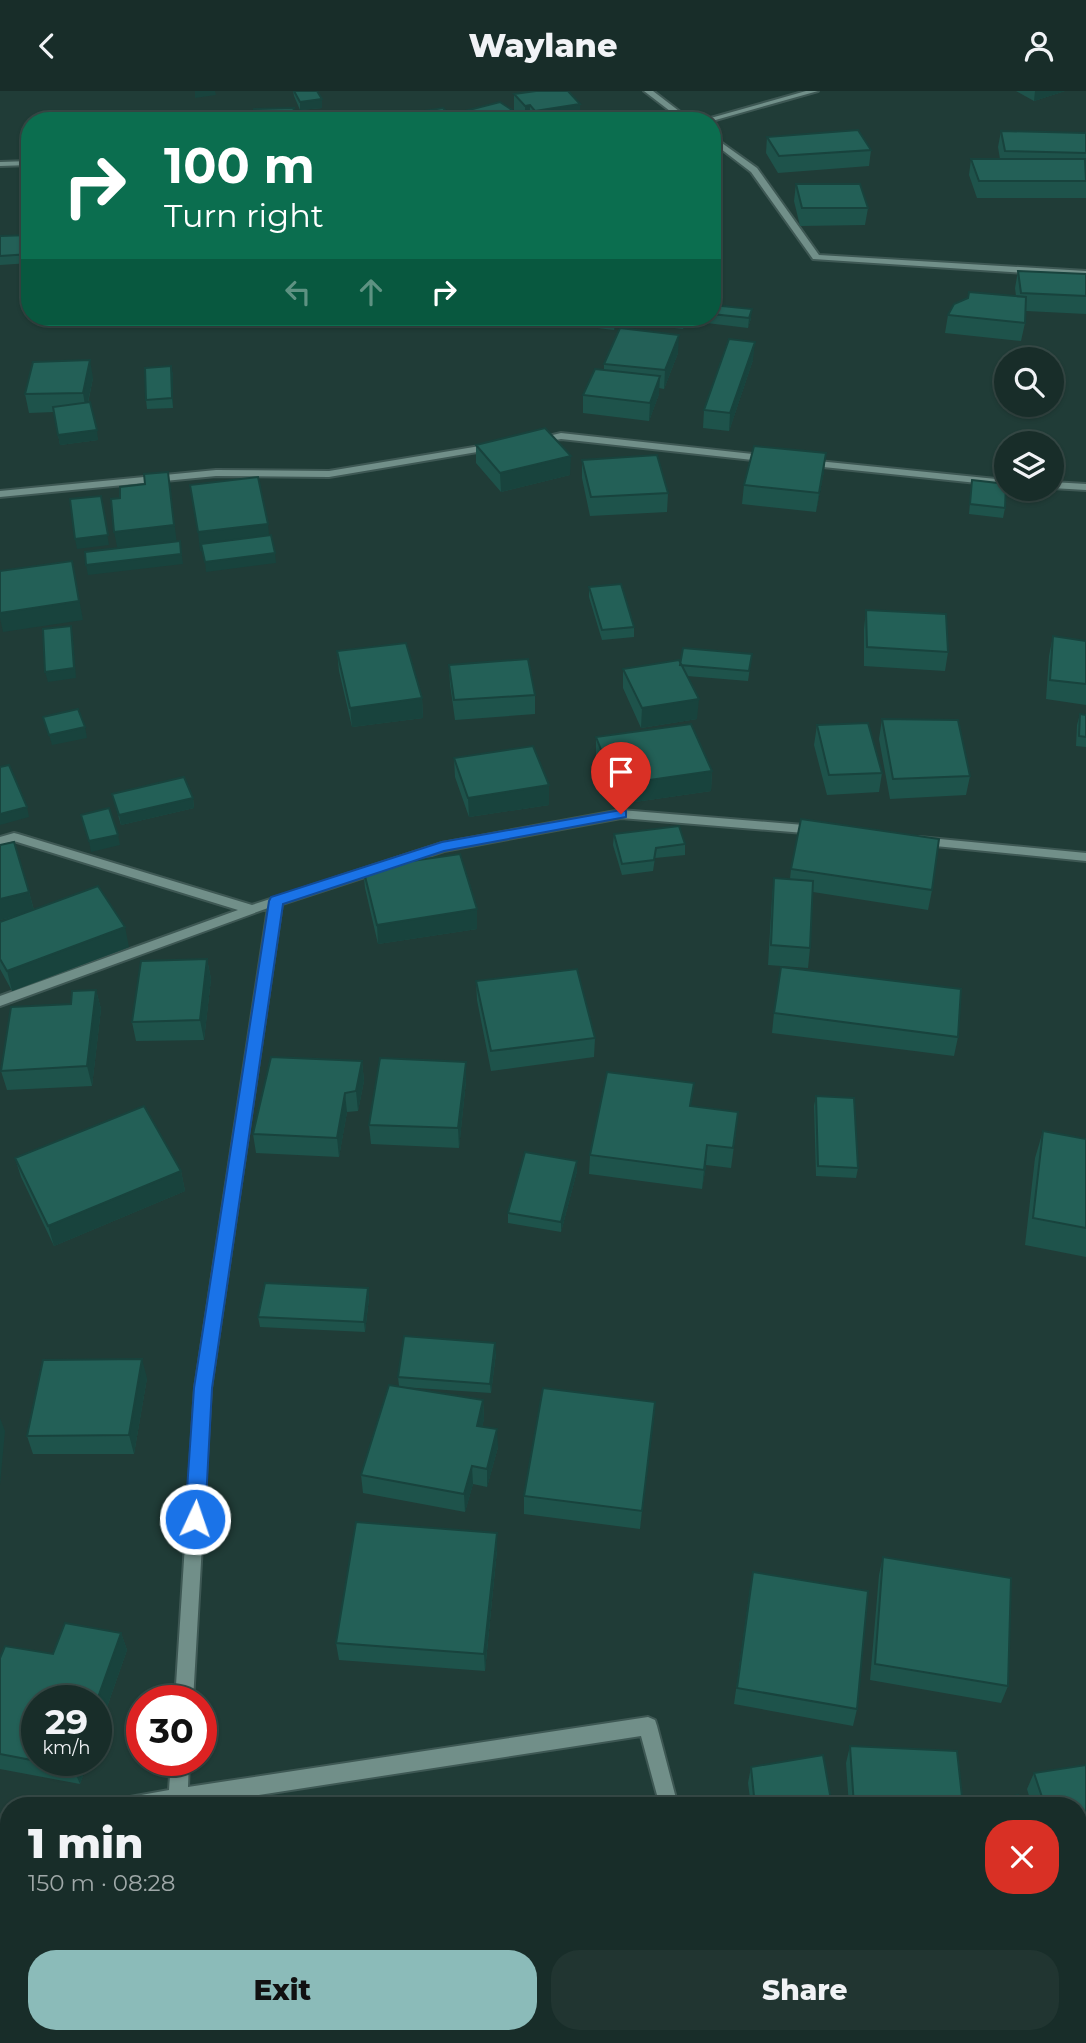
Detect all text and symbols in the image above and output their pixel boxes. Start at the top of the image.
text: Waylane [468,26,618,65]
icon: back [28,27,66,65]
icon: person [1020,27,1058,65]
text: 100 m [164,136,315,195]
icon: right [49,140,140,231]
text: Turn right [164,196,324,235]
icon: left [279,273,317,311]
icon: ahead [352,273,390,311]
icon: right [425,273,463,311]
map controls [994,347,1064,501]
button: search [994,347,1064,417]
button: layers [994,431,1064,501]
pin [591,742,651,814]
icon: arrive [602,753,640,791]
position arrow [158,1482,232,1556]
speed limit sign: 30 [126,1685,217,1776]
text: 29 [45,1700,88,1743]
text: km/h [42,1737,91,1759]
text: 1 min [28,1817,144,1869]
button: close [985,1820,1059,1894]
text: 150 m · 08:28 [28,1869,175,1897]
button: Exit [28,1950,537,2030]
button: Share [551,1950,1059,2030]

